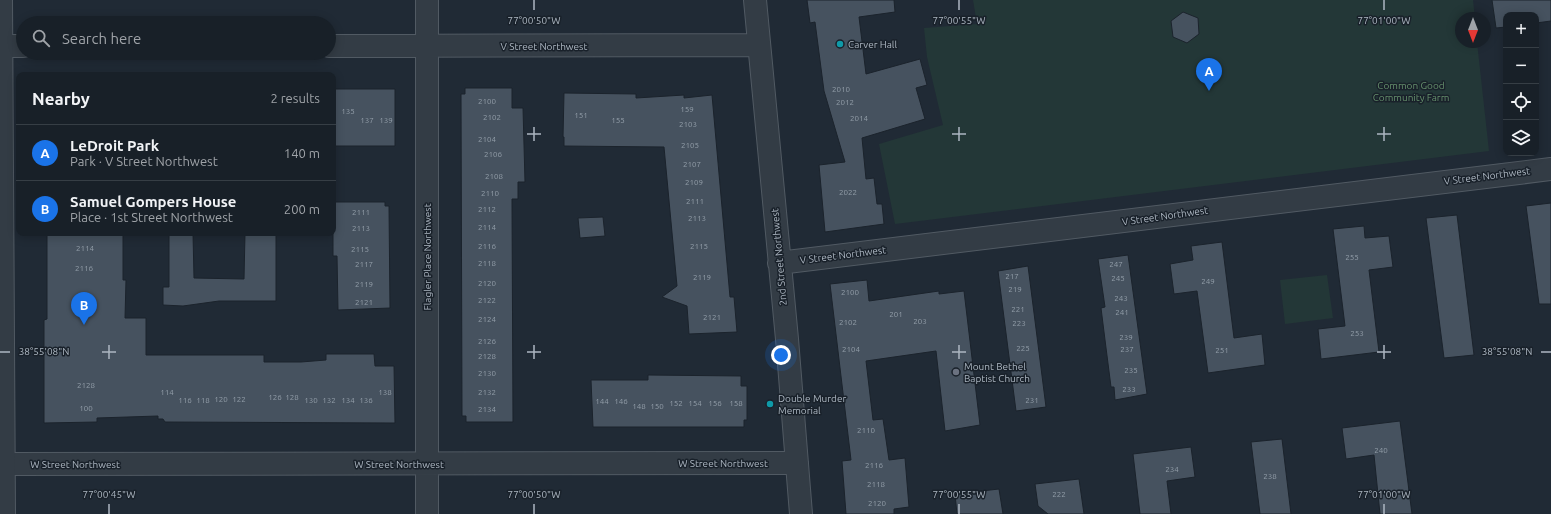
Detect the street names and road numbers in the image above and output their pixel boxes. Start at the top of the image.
street label: V Street Northwest [501,41,587,52]
street label: V Street Northwest [1443,165,1531,187]
street label: Flagler Place Northwest [422,203,433,311]
street label: V Street Northwest [1121,205,1209,227]
street label: 2nd Street Northwest [769,208,789,306]
street label: V Street Northwest [799,244,887,266]
street label: W Street Northwest [678,458,768,469]
street label: W Street Northwest [30,459,120,470]
street label: W Street Northwest [354,459,444,470]

